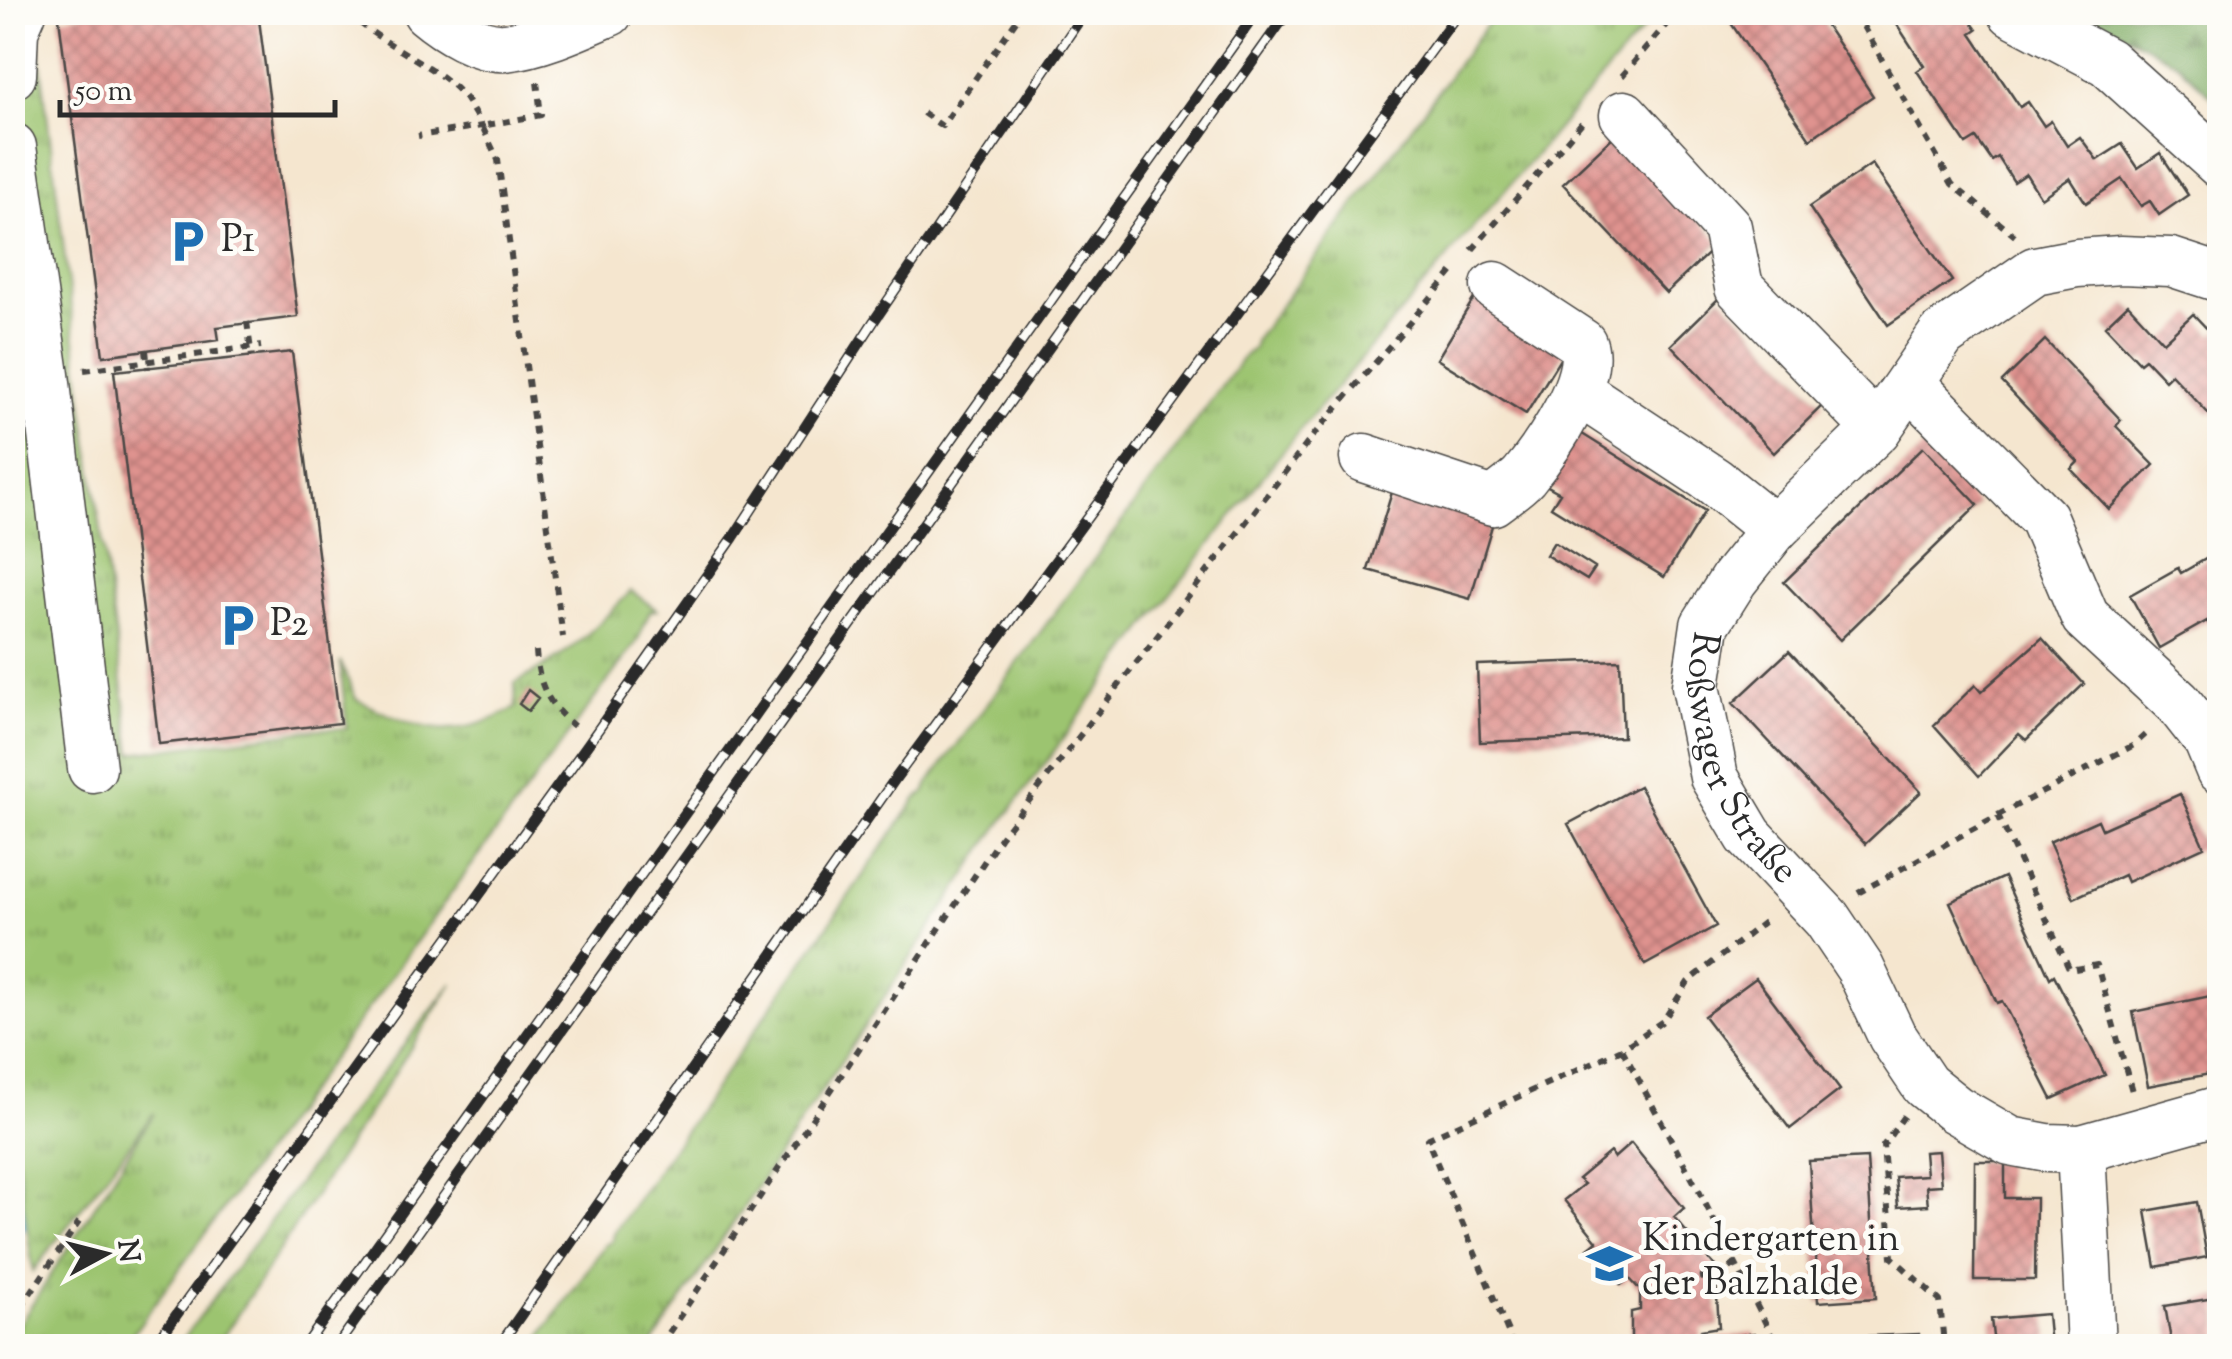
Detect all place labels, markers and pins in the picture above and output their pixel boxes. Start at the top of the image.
place label: P1 [221,215,255,269]
parking icon: P1 [164,218,212,266]
place label: P2 [270,599,309,653]
parking icon: P2 [213,602,261,650]
place label: Kindergarten in der Balzhalde [1642,1214,1900,1312]
school or university icon: Kindergarten in der Balzhalde [1585,1239,1633,1287]

